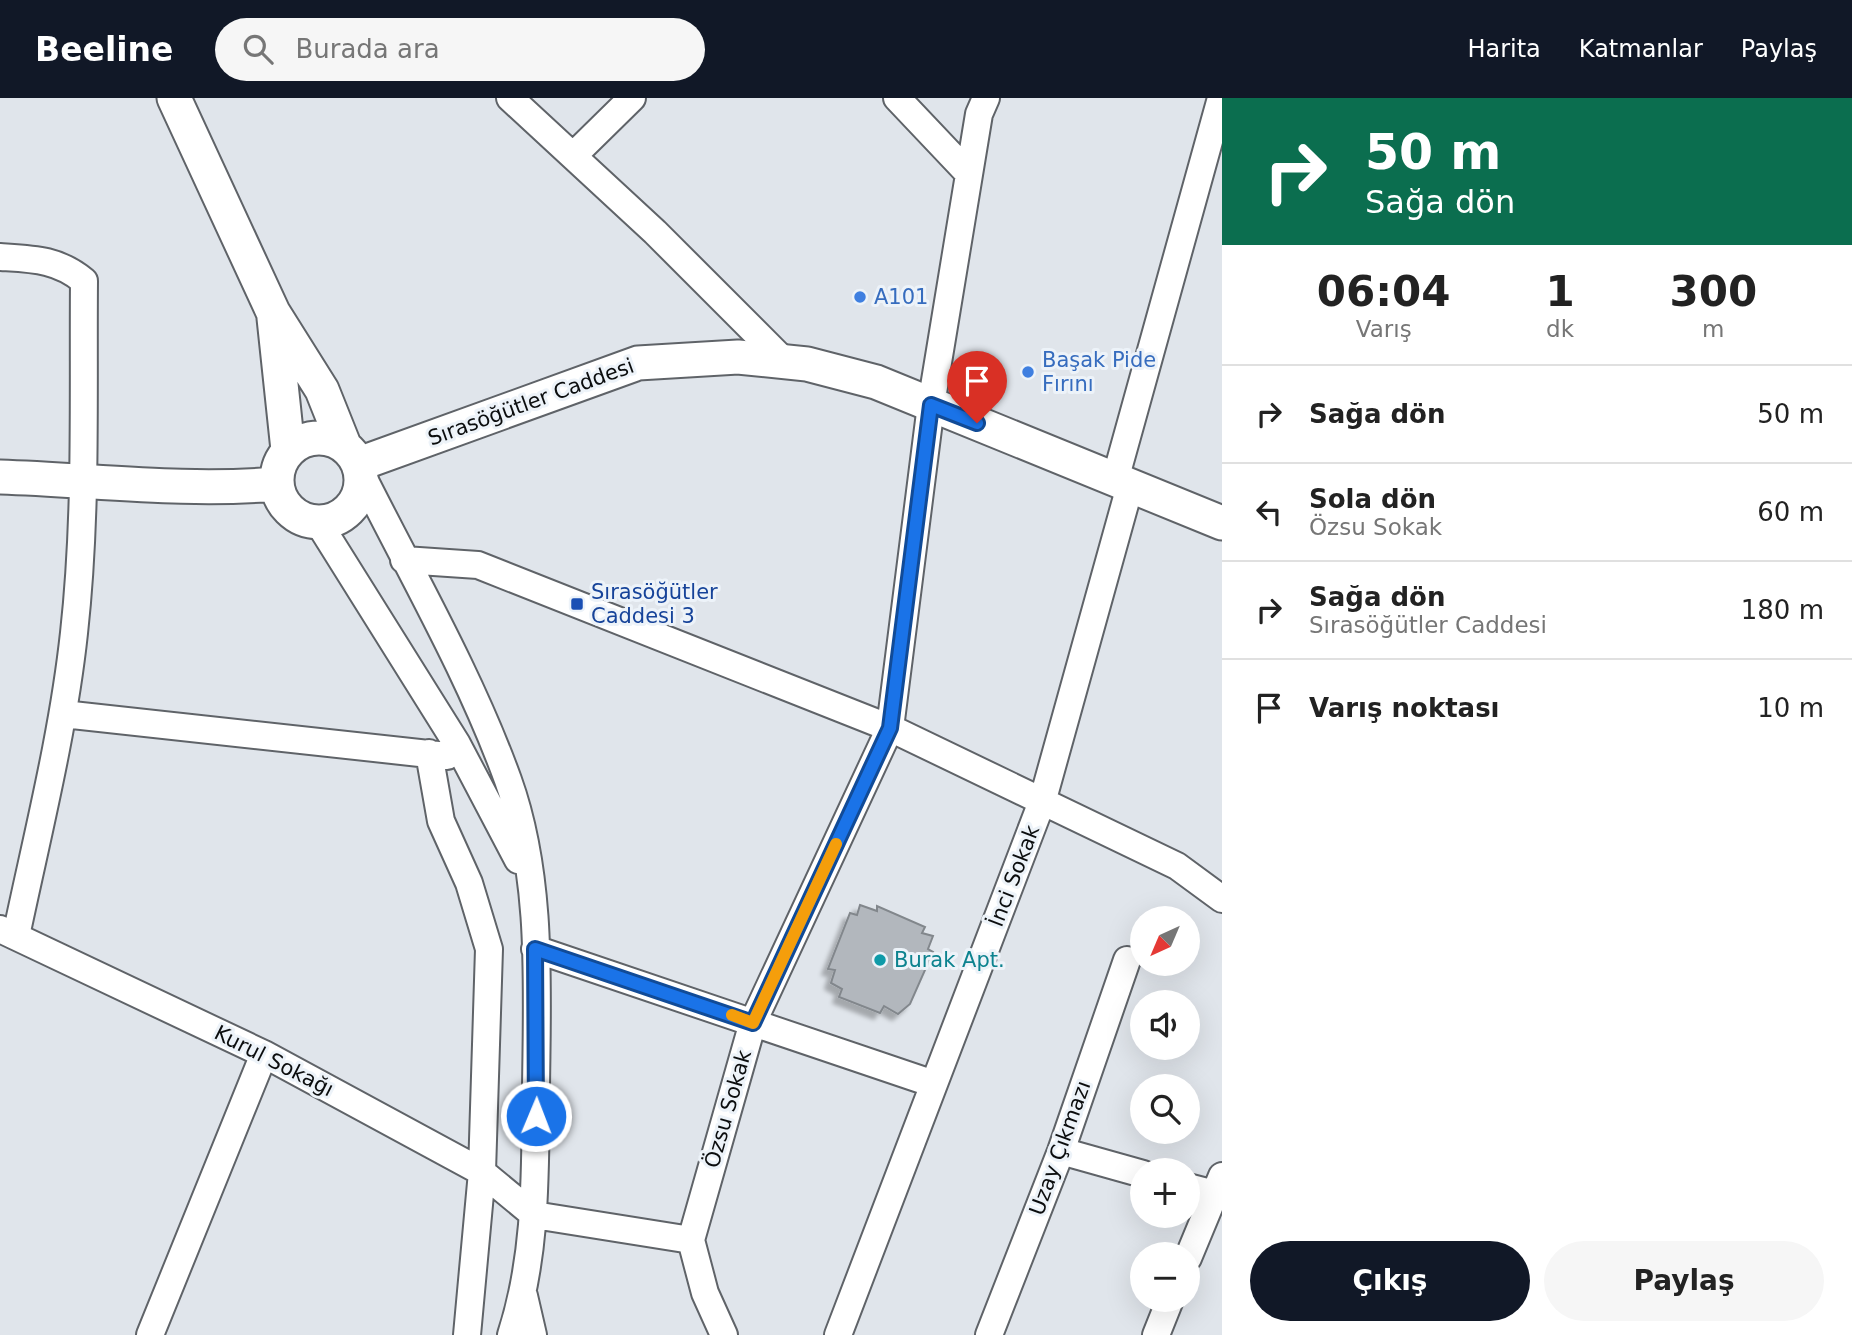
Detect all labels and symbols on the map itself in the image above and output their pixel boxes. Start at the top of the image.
place label: A101 [874,285,928,309]
marker: A101 [852,289,868,305]
place label: Başak Pide Fırını [1042,348,1156,396]
pin [947,351,1007,423]
street label: Sırasöğütler Caddesi [425,354,637,450]
marker: Başak Pide Fırını [1020,364,1036,380]
place label: Sırasöğütler Caddesi 3 [591,580,718,628]
marker: Sırasöğütler Caddesi 3 [569,596,585,612]
street label: İnci Sokak [983,821,1045,930]
north arrow [1130,906,1200,976]
place label: Burak Apt. [894,948,1005,972]
marker: Burak Apt. [872,952,888,968]
street label: Kurul Sokağı [210,1021,338,1101]
street label: Özsu Sokak [699,1046,757,1171]
street label: Uzay Çıkmazı [1025,1078,1095,1218]
position arrow [499,1079,573,1153]

